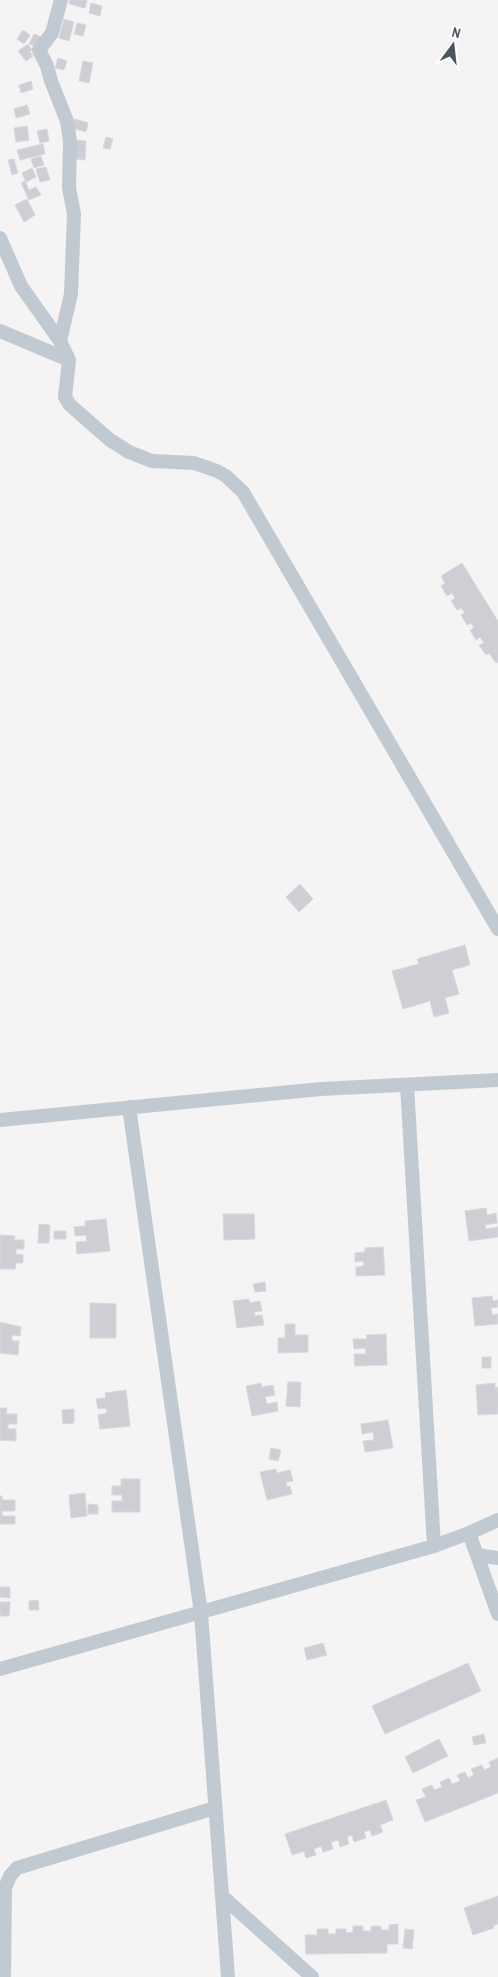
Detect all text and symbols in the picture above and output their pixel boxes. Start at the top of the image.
north arrow [428,20,478,70]
text: N [450,23,463,42]

